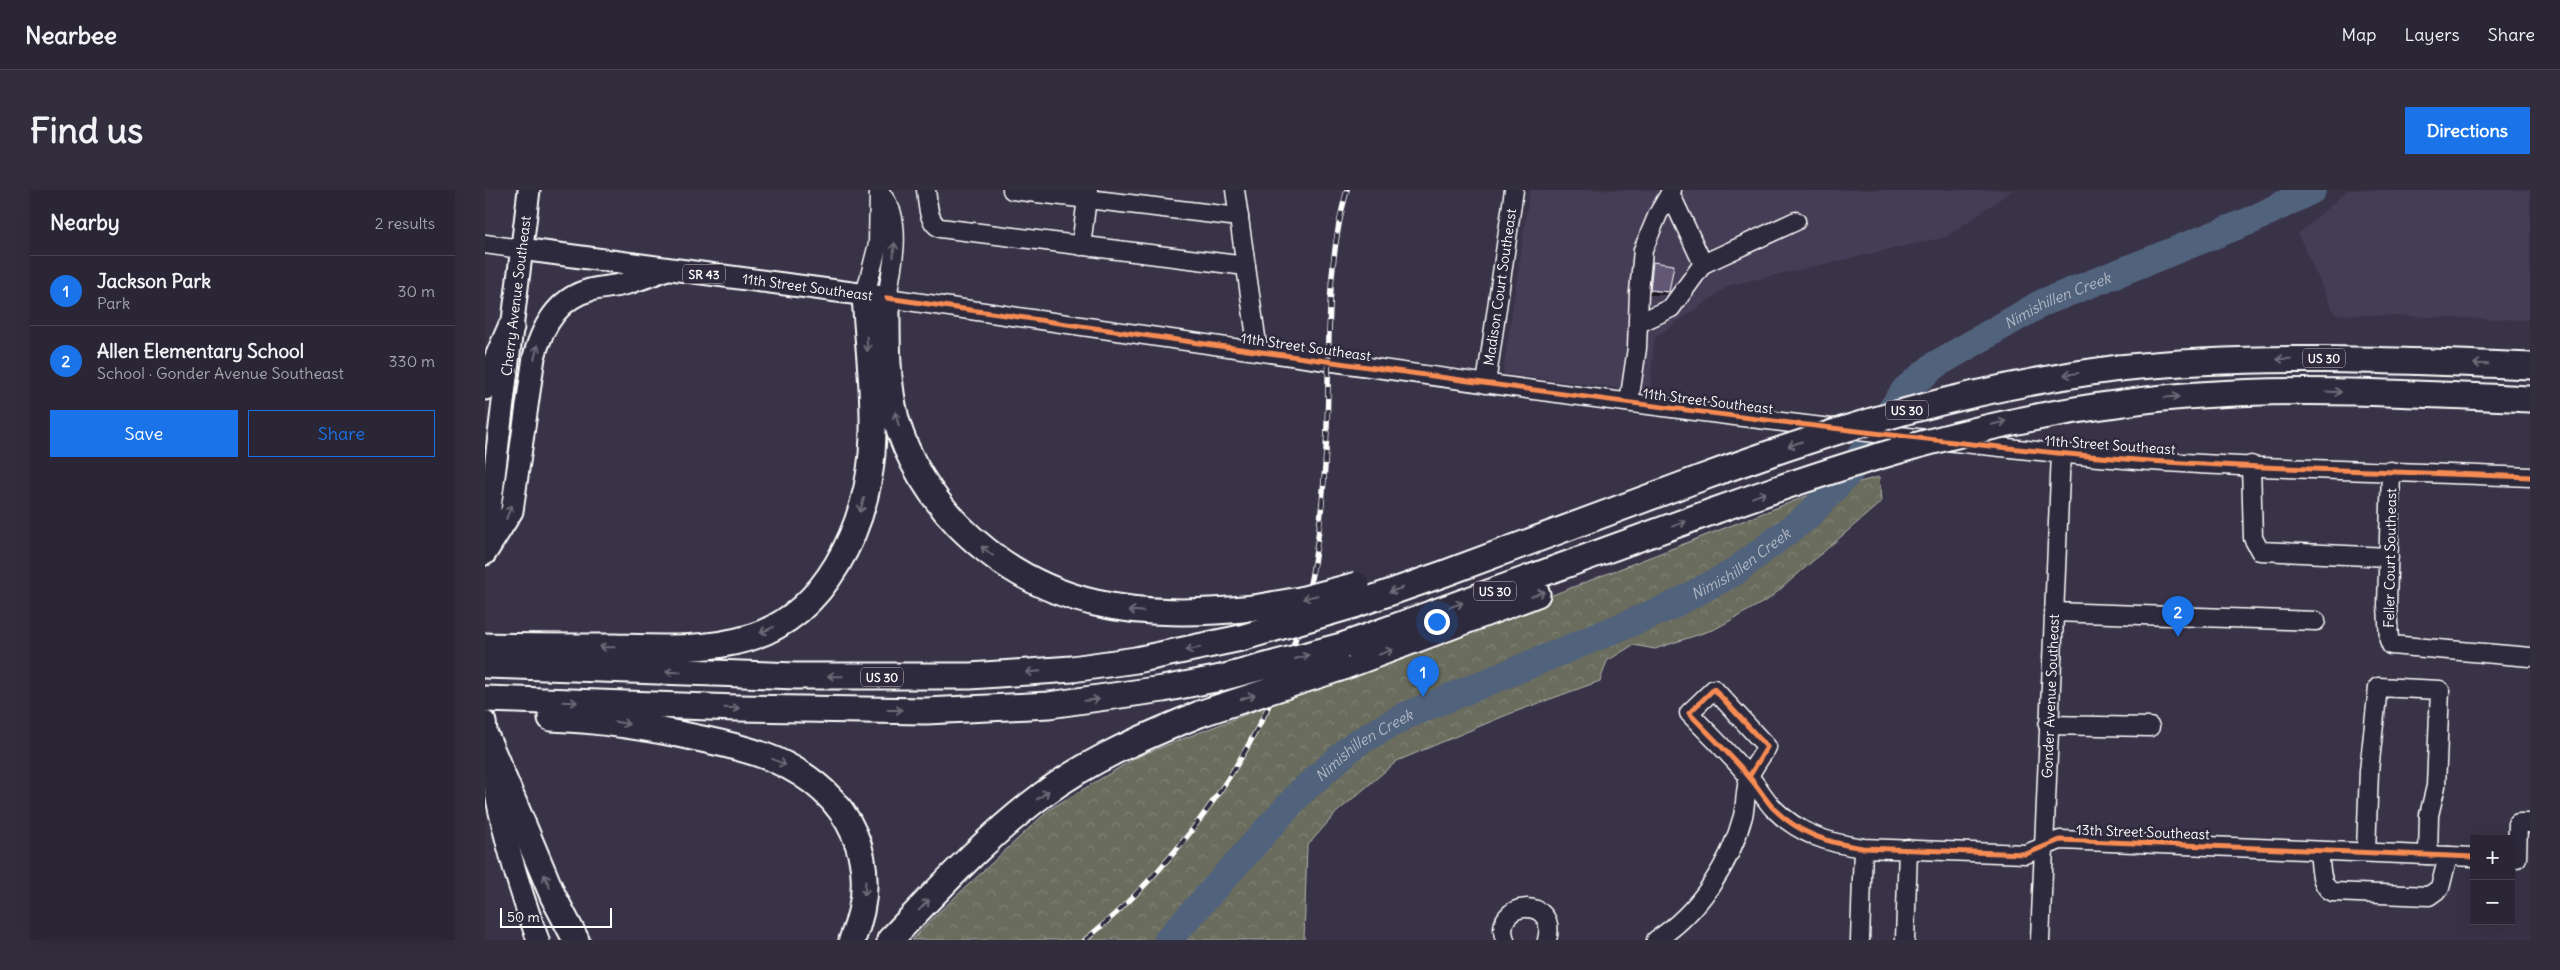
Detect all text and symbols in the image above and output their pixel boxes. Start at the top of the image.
text: Nearbee [25,20,117,50]
text: Map [2341,23,2376,46]
text: Layers [2404,23,2460,46]
text: Share [2488,23,2535,46]
button: Directions [2405,107,2530,154]
text: Find us [30,108,143,152]
street label: Madison Court Southeast [1480,207,1520,367]
text: Nearby [50,209,120,236]
text: 2 results [375,213,435,233]
street label: Cherry Avenue Southeast [497,215,535,377]
one-way arrow [889,242,898,258]
road number: SR 43 [683,264,725,284]
water label: Nimishillen Creek [2000,267,2114,333]
text: Jackson Park [97,269,211,293]
street label: 11th Street Southeast [741,270,874,305]
text: 1 [63,281,69,301]
text: 30 m [398,281,435,301]
text: Park [97,293,130,313]
street label: 11th Street Southeast [1240,329,1372,365]
one-way arrow [863,336,872,352]
text: Allen Elementary School [97,339,304,363]
one-way arrow [532,344,541,360]
road number: US 30 [2303,348,2345,368]
text: 2 [62,351,70,371]
text: 330 m [388,351,435,371]
one-way arrow [2276,354,2292,363]
one-way arrow [2474,359,2490,368]
text: School · Gonder Avenue Southeast [97,363,344,383]
one-way arrow [2063,369,2079,379]
street label: 11th Street Southeast [1642,384,1774,418]
one-way arrow [2326,387,2342,397]
one-way arrow [2163,392,2179,402]
road number: US 30 [1886,400,1928,420]
button: Save [50,410,238,457]
button: Share [248,410,435,457]
one-way arrow [892,411,901,427]
one-way arrow [1990,418,2006,428]
street label: 11th Street Southeast [2044,431,2176,459]
one-way arrow [1787,440,1803,450]
street label: Feller Court Southeast [2380,488,2400,628]
one-way arrow [1751,490,1767,499]
one-way arrow [856,497,866,513]
one-way arrow [505,505,515,520]
one-way arrow [1671,519,1686,528]
water label: Nimishillen Creek [1688,523,1795,603]
one-way arrow [981,545,994,556]
road number: US 30 [1474,582,1516,601]
one-way arrow [1389,586,1404,595]
one-way arrow [1530,588,1545,598]
one-way arrow [1303,593,1319,603]
pin: 2 [2162,596,2194,637]
one-way arrow [1448,600,1464,609]
one-way arrow [1128,606,1144,615]
your location [1424,609,1450,635]
street label: Gonder Avenue Southeast [2038,613,2063,779]
one-way arrow [760,626,775,636]
one-way arrow [599,642,615,652]
one-way arrow [1186,645,1202,654]
one-way arrow [1378,646,1394,656]
one-way arrow [1294,652,1310,661]
pin: 1 [1407,656,1439,697]
one-way arrow [665,667,681,676]
road number: US 30 [861,668,903,687]
one-way arrow [1025,668,1041,677]
one-way arrow [828,671,844,681]
one-way arrow [1240,692,1256,701]
one-way arrow [1084,695,1100,705]
one-way arrow [562,697,578,706]
one-way arrow [724,703,740,712]
water label: Nimishillen Creek [1311,704,1417,785]
one-way arrow [887,706,903,715]
one-way arrow [614,719,630,729]
one-way arrow [772,757,787,767]
one-way arrow [1036,790,1050,800]
street label: 13th Street Southeast [2076,821,2210,843]
map controls [2470,835,2515,925]
button: + [2470,835,2515,880]
one-way arrow [541,874,551,889]
one-way arrow [860,880,870,896]
button: − [2470,880,2515,925]
one-way arrow [918,899,930,911]
scale bar [500,905,613,928]
text: 50 m [507,908,540,926]

